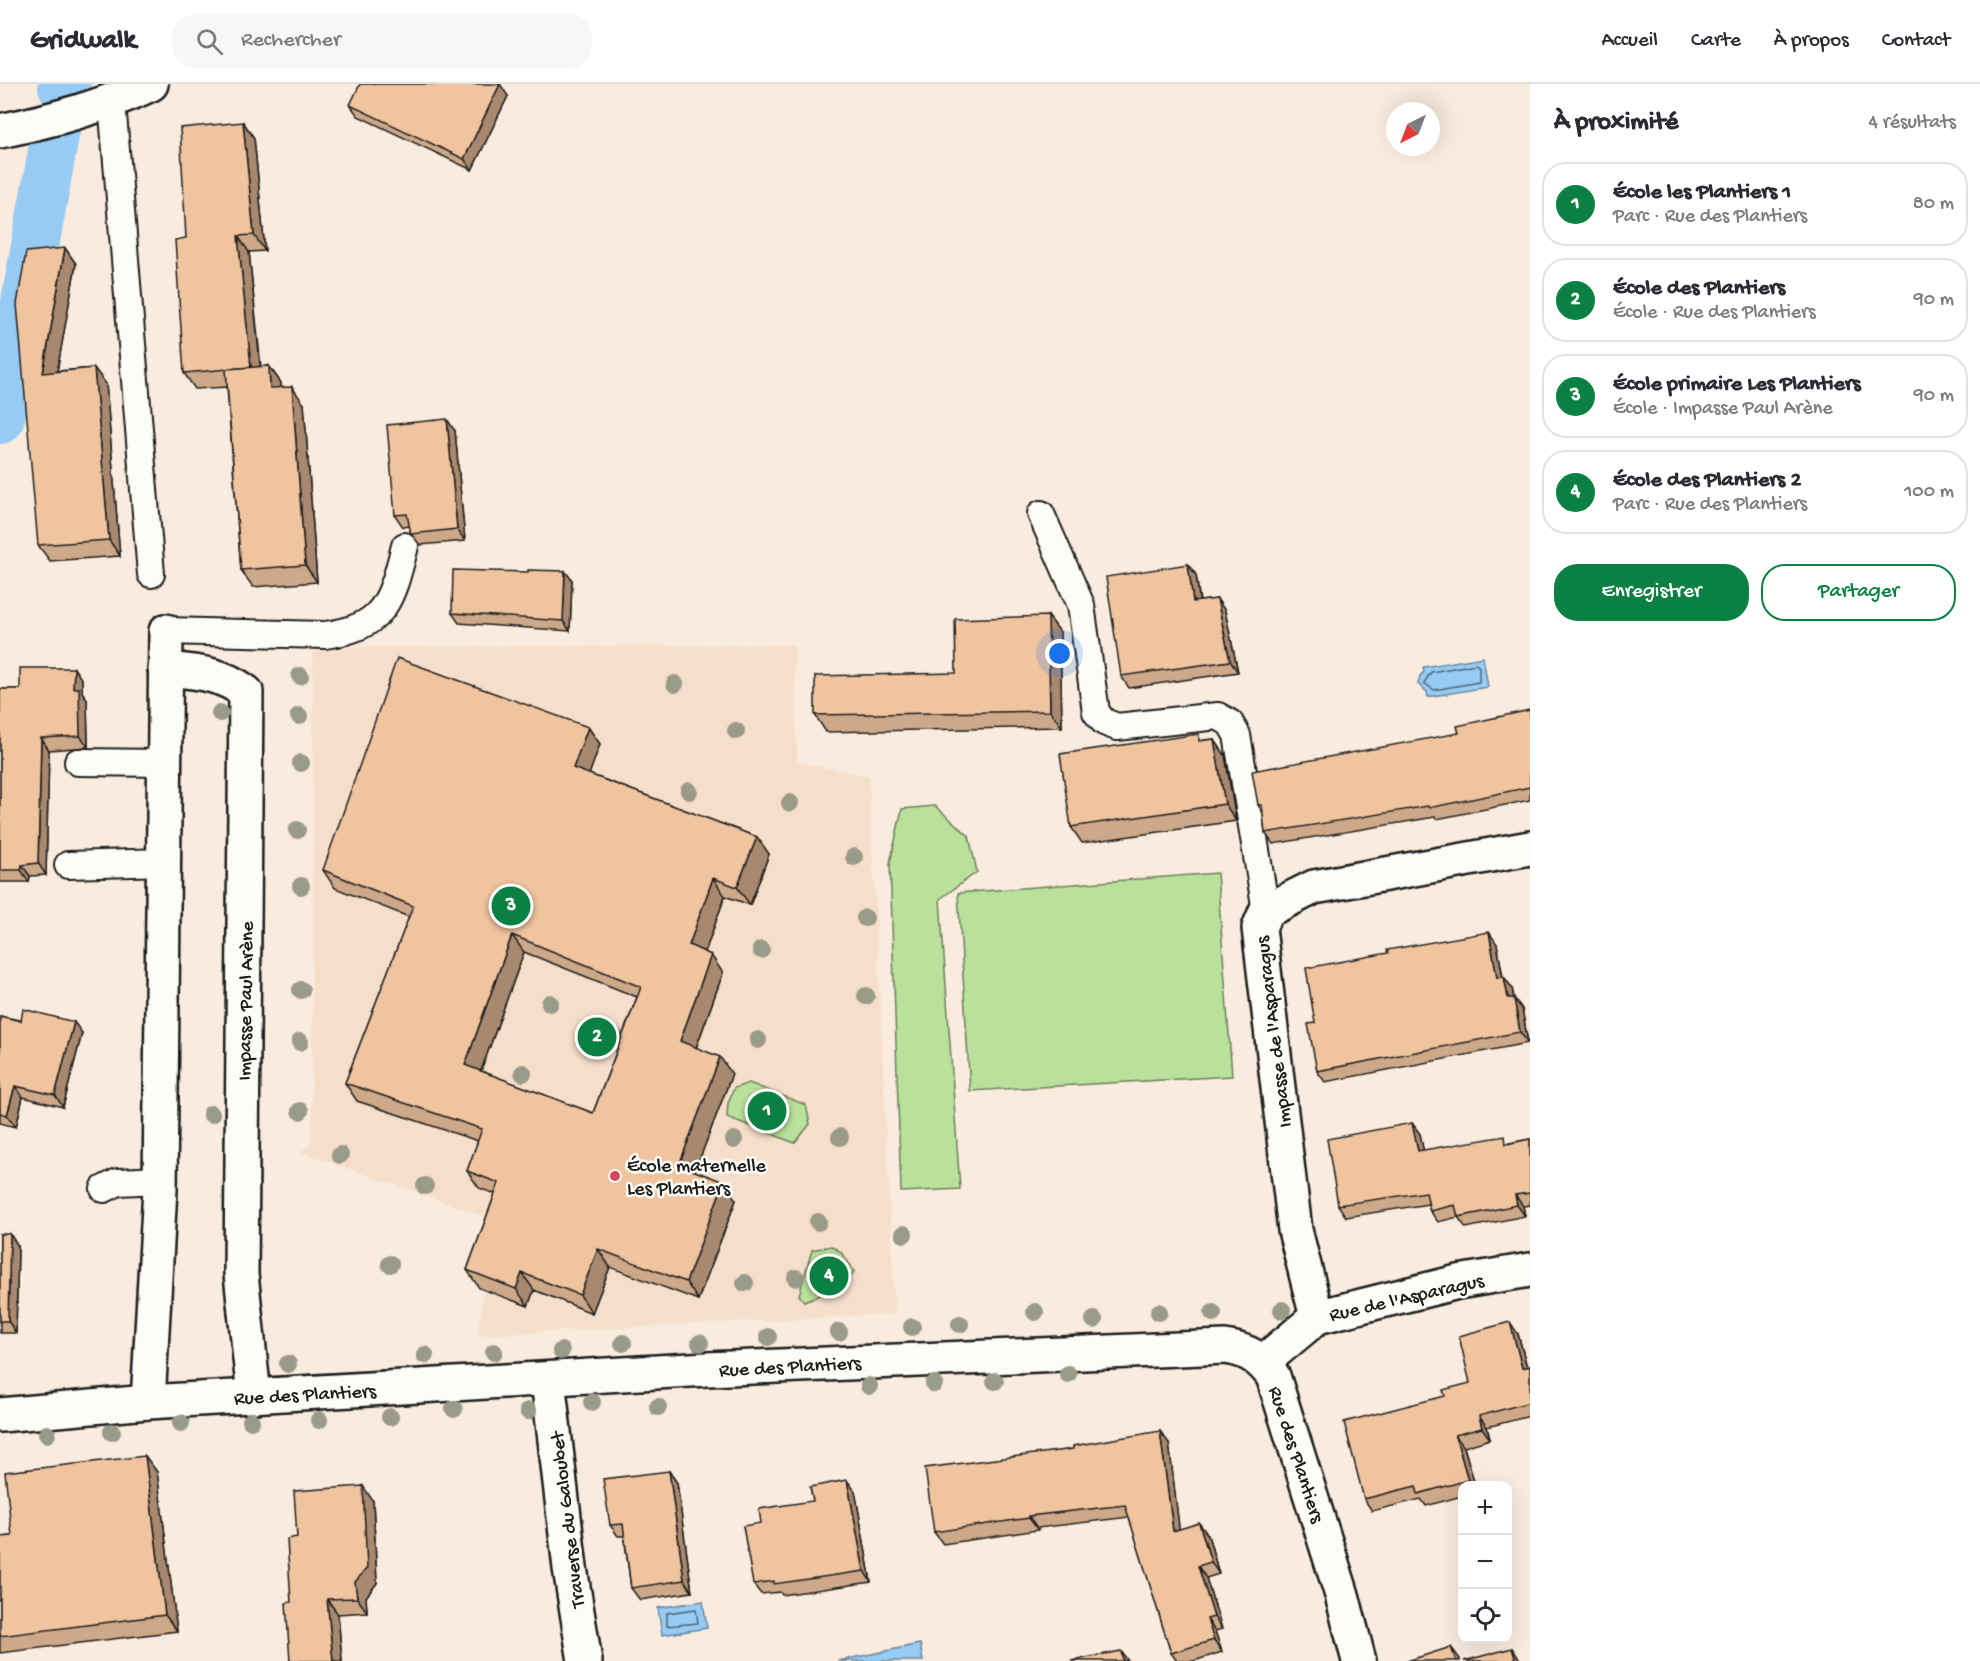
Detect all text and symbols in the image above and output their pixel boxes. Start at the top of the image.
search box [172,14,592,68]
text: Gridwalk [30,25,136,58]
icon: search [193,25,226,58]
text: Rechercher [241,28,341,54]
text: Accueil [1601,29,1658,54]
text: Carte [1691,29,1741,54]
text: À propos [1774,29,1849,54]
text: Contact [1882,29,1950,54]
north arrow [1386,102,1440,156]
text: À proximité [1554,108,1678,139]
text: 4 résultats [1868,112,1956,135]
text: École les Plantiers 1 [1613,180,1791,206]
text: 1 [1571,193,1580,216]
text: 80 m [1913,193,1954,216]
text: Parc · Rue des Plantiers [1613,206,1807,229]
text: École des Plantiers [1613,276,1785,302]
text: 2 [1571,289,1580,312]
text: 90 m [1914,289,1954,312]
text: École · Rue des Plantiers [1613,302,1816,325]
text: École primaire Les Plantiers [1613,372,1861,398]
text: 3 [1570,385,1581,408]
text: 90 m [1914,385,1954,408]
text: École · Impasse Paul Arène [1613,398,1833,421]
text: École des Plantiers 2 [1613,468,1801,494]
text: 4 [1571,481,1580,504]
text: 100 m [1904,481,1954,504]
text: Parc · Rue des Plantiers [1613,494,1807,517]
button: Enregistrer [1554,564,1749,621]
button: Partager [1761,564,1956,621]
your location [1045,639,1074,668]
pin: 3 [492,884,530,928]
street label: Impasse Paul Arène [235,920,260,1081]
street label: Impasse de l'Asparagus [1252,934,1299,1128]
pin: 2 [578,1014,616,1060]
pin: 1 [748,1088,786,1134]
place label: École maternelle Les Plantiers [627,1155,767,1202]
marker: École maternelle Les Plantiers [608,1169,622,1183]
pin: 4 [810,1254,848,1298]
street label: Rue de l'Asparagus [1327,1270,1487,1328]
street label: Rue des Plantiers [718,1353,863,1384]
street label: Rue des Plantiers [233,1381,378,1412]
street label: Rue des Plantiers [1262,1384,1328,1527]
street label: Traverse du Galoubet [547,1428,592,1610]
map controls [1458,1481,1512,1643]
button: + [1458,1481,1512,1535]
button: − [1458,1535,1512,1589]
button: locate [1458,1589,1512,1643]

